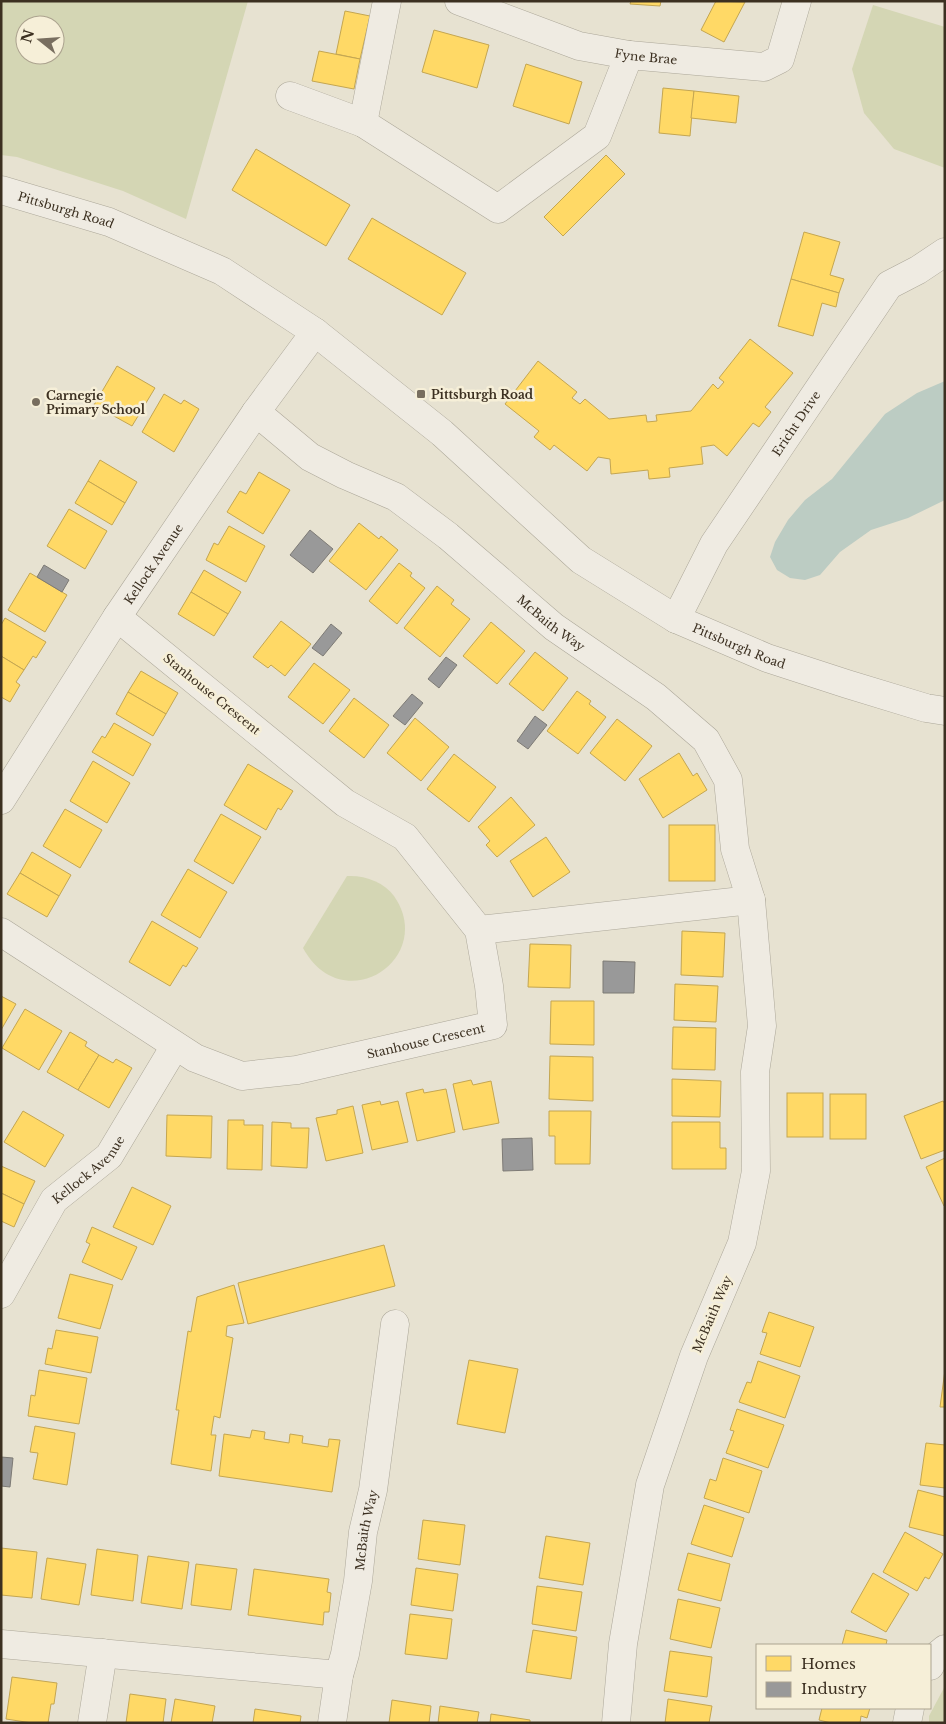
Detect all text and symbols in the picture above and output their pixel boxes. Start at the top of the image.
north arrow [15,15,65,65]
text: N [17,27,38,45]
street label: Fyne Brae [614,45,678,67]
street label: Pittsburgh Road [16,188,117,231]
place label: Pittsburgh Road [431,387,534,402]
street label: Ericht Drive [768,387,823,459]
place label: Carnegie Primary School [46,388,146,417]
marker: Pittsburgh Road [415,388,427,400]
marker: Carnegie Primary School [30,396,42,408]
street label: Kellock Avenue [121,521,186,607]
street label: McBaith Way [514,591,588,654]
street label: Pittsburgh Road [690,620,788,671]
street label: Stanhouse Crescent [160,650,264,738]
street label: Stanhouse Crescent [365,1020,487,1061]
street label: Kellock Avenue [49,1133,127,1206]
street label: McBaith Way [689,1273,735,1355]
street label: McBaith Way [352,1488,380,1571]
legend [756,1644,931,1709]
text: Homes [801,1654,856,1673]
text: Industry [801,1679,867,1698]

